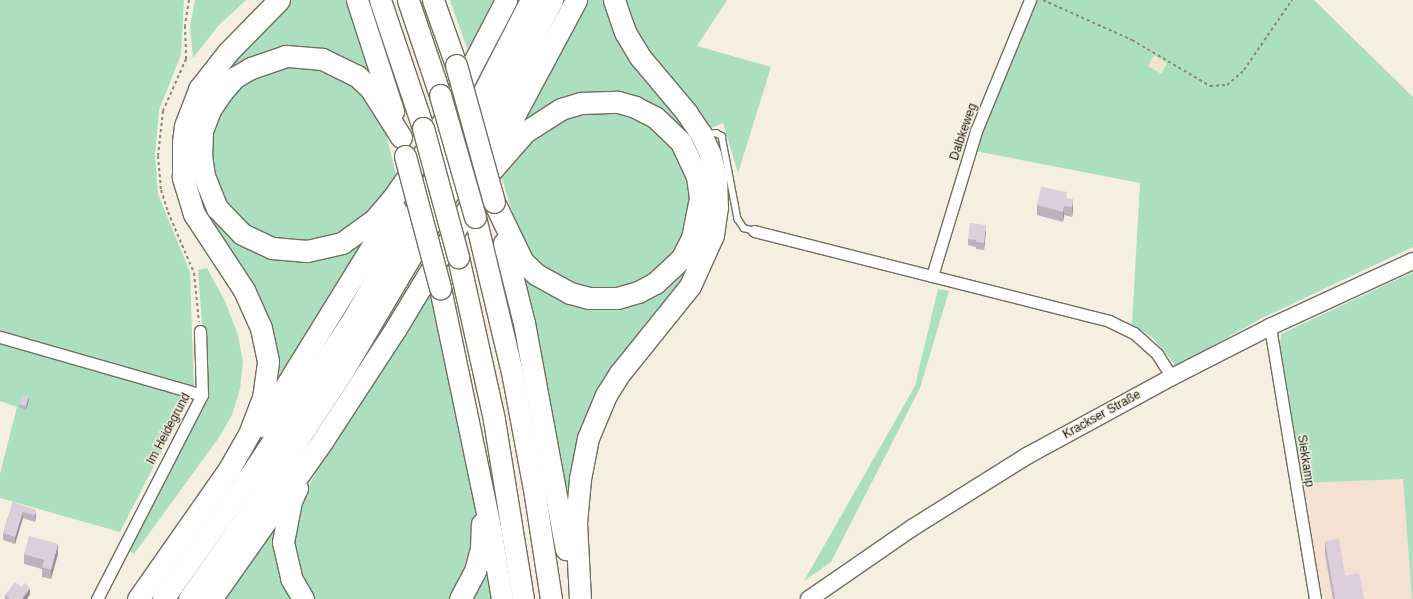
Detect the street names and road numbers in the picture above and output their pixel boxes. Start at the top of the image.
street label: Dalbkeweg [948,102,980,162]
street label: Krackser Straße [1061,388,1143,442]
street label: Im Heidegrund [144,391,194,467]
street label: Siekkamp [1294,434,1316,488]

